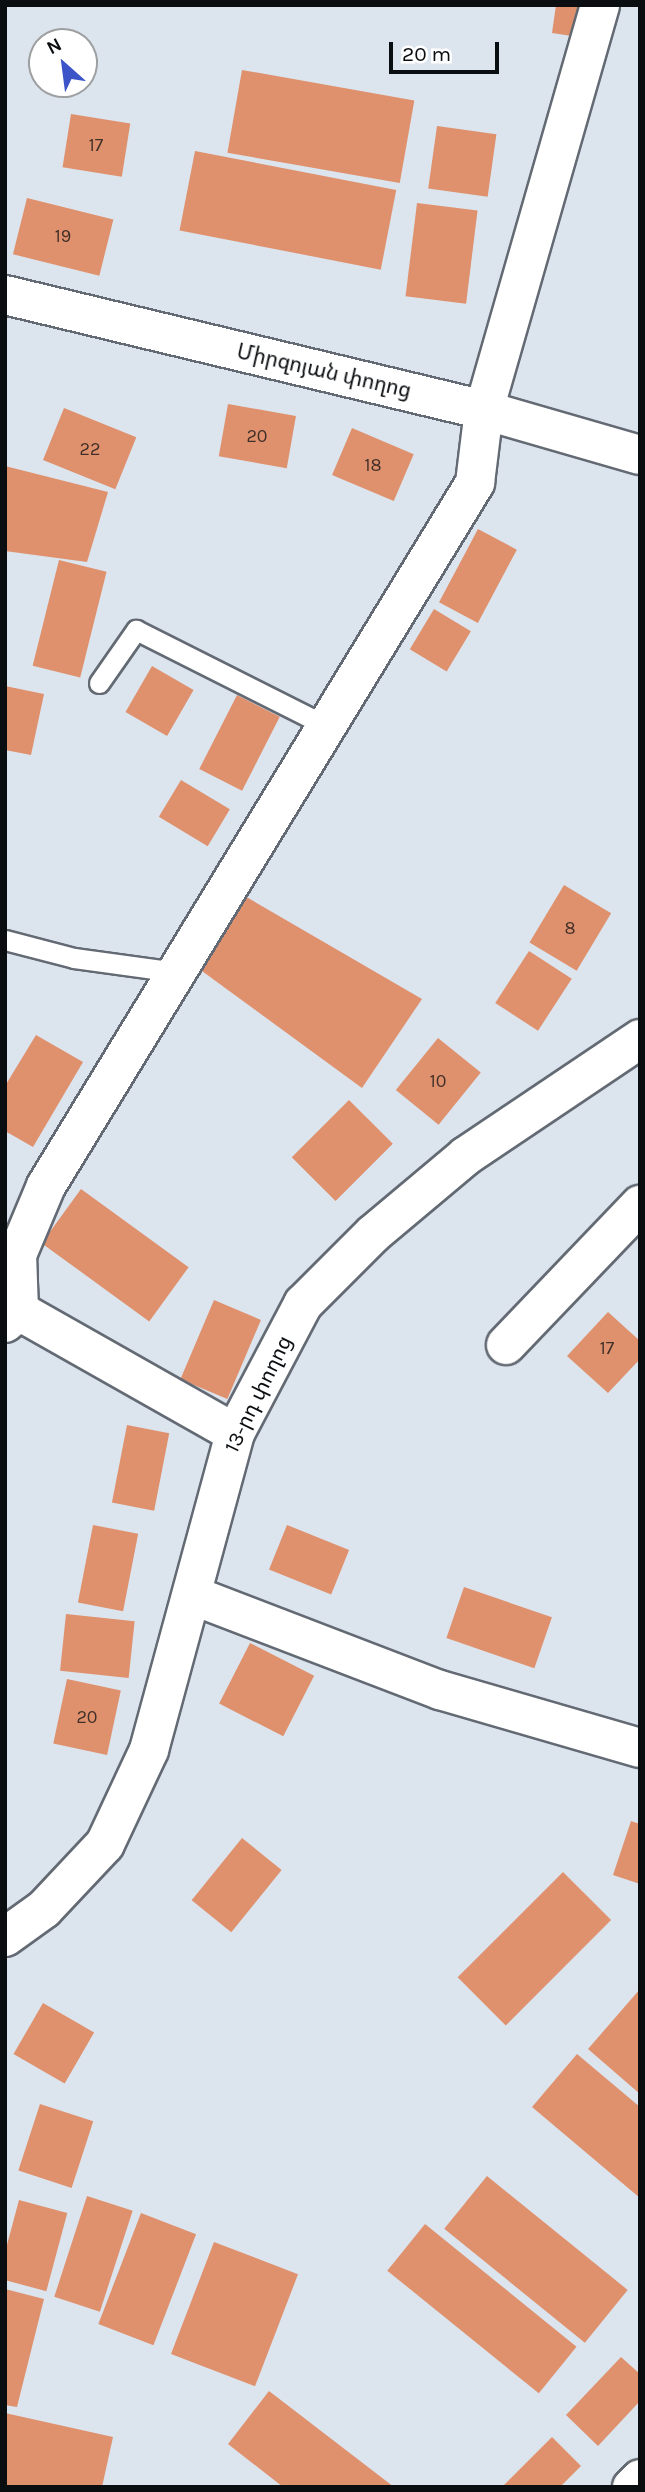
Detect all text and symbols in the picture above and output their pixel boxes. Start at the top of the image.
north arrow [28,28,98,98]
scale bar [393,28,503,72]
text: N [43,33,65,59]
text: 20 m [402,42,451,66]
house number: 17 [89,134,103,156]
house number: 19 [55,225,71,247]
street label: Միրզոյան փողոց [234,339,414,403]
house number: 20 [246,425,268,447]
house number: 22 [80,438,100,460]
house number: 18 [364,454,382,476]
house number: 8 [564,917,576,939]
house number: 10 [430,1070,446,1092]
street label: 13-րդ փողոց [219,1331,297,1457]
house number: 17 [600,1337,614,1359]
house number: 20 [76,1706,98,1728]

